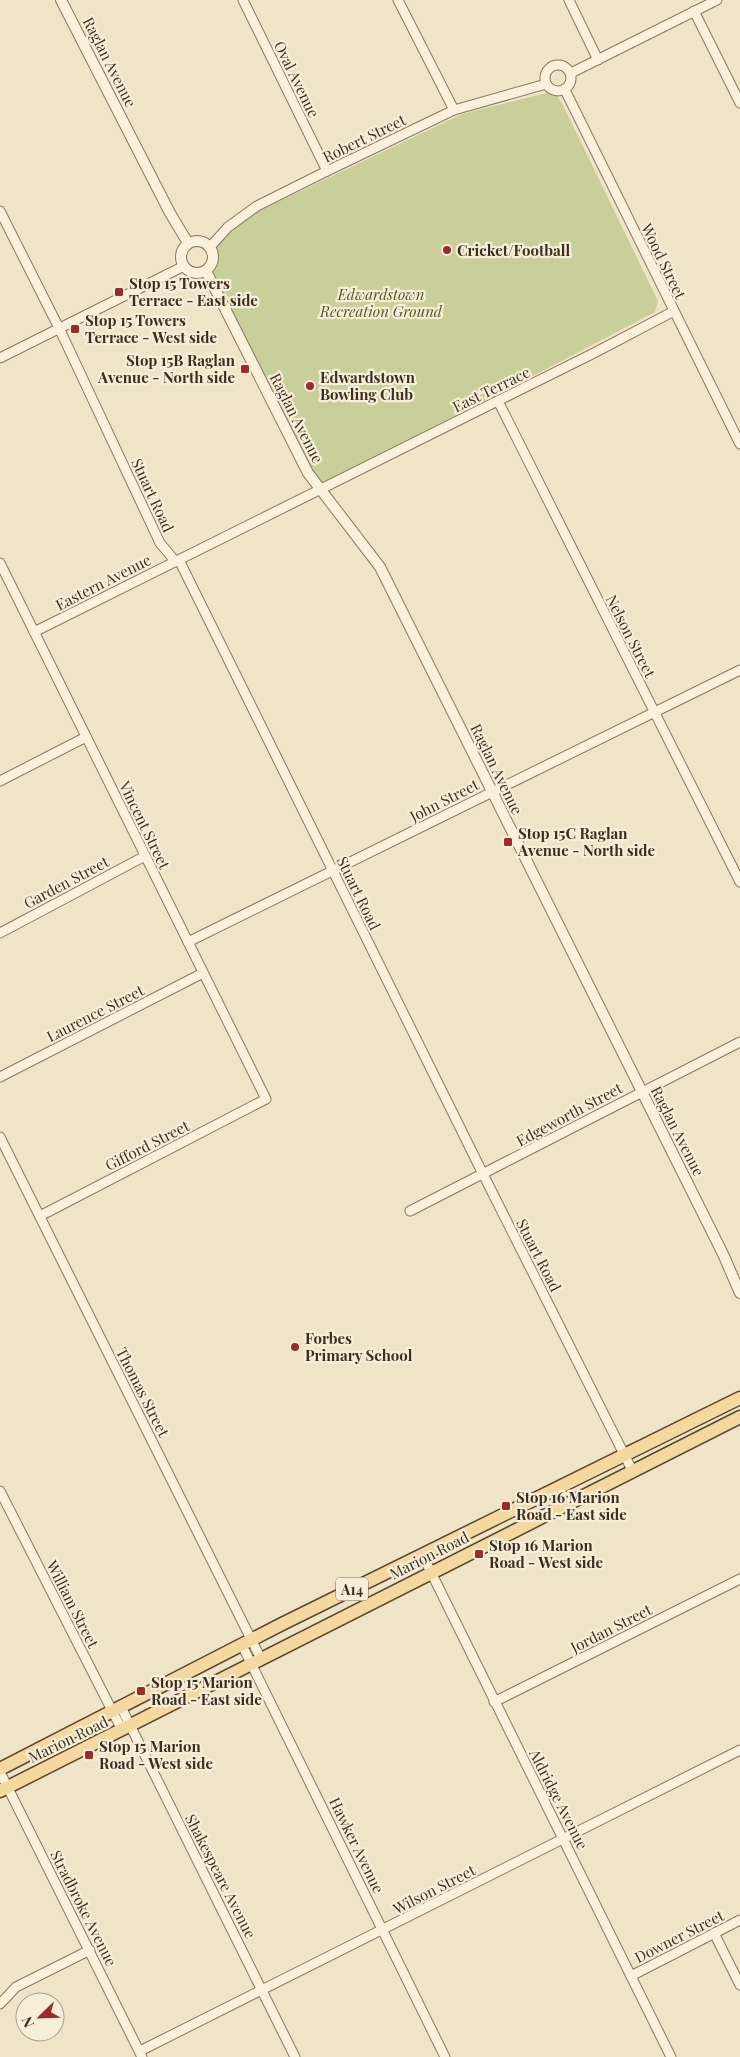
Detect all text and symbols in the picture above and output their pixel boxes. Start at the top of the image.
street label: Raglan Avenue [79,14,141,110]
street label: Oval Avenue [270,37,324,121]
street label: Robert Street [319,109,409,167]
street label: Wood Street [637,219,691,303]
place label: Cricket/Football [457,240,571,260]
marker: Cricket/Football [441,244,453,256]
place label: Stop 15 Towers Terrace - East side [129,273,258,310]
park label: Edwardstown Recreation Ground [319,284,443,321]
marker: Stop 15 Towers Terrace - East side [113,286,125,298]
place label: Stop 15 Towers Terrace - West side [85,310,218,347]
marker: Stop 15 Towers Terrace - West side [69,323,81,335]
place label: Stop 15B Raglan Avenue - North side [97,350,236,387]
street label: East Terrace [449,362,533,416]
marker: Stop 15B Raglan Avenue - North side [239,363,251,375]
place label: Edwardstown Bowling Club [320,367,416,404]
street label: Raglan Avenue [266,370,328,466]
marker: Edwardstown Bowling Club [304,380,316,392]
street label: Stuart Road [127,455,179,535]
street label: Eastern Avenue [52,549,154,615]
street label: Nelson Street [602,591,661,681]
street label: Raglan Avenue [466,720,528,818]
street label: John Street [405,774,482,826]
street label: Vincent Street [115,777,175,873]
place label: Stop 15C Raglan Avenue - North side [517,823,655,860]
marker: Stop 15C Raglan Avenue - North side [502,836,514,848]
street label: Garden Street [20,851,113,913]
street label: Stuart Road [333,853,385,933]
street label: Laurence Street [43,980,148,1046]
street label: Edgeworth Street [512,1077,626,1150]
street label: Raglan Avenue [647,1083,709,1179]
street label: Gifford Street [102,1115,193,1175]
street label: Stuart Road [512,1215,566,1295]
place label: Forbes Primary School [305,1328,413,1365]
marker: Forbes Primary School [289,1341,301,1353]
street label: Thomas Street [112,1344,174,1441]
place label: Stop 16 Marion Road - East side [516,1487,627,1524]
marker: Stop 16 Marion Road - East side [500,1500,512,1512]
street label: Marion Road [386,1526,472,1584]
place label: Stop 16 Marion Road - West side [489,1535,604,1572]
marker: Stop 16 Marion Road - West side [473,1548,485,1560]
street label: William Street [42,1556,104,1652]
road number: A14 [336,1578,368,1600]
street label: Jordan Street [566,1599,656,1657]
place label: Stop 15 Marion Road - East side [151,1672,262,1709]
marker: Stop 15 Marion Road - East side [135,1685,147,1697]
street label: Marion Road [25,1711,112,1767]
place label: Stop 15 Marion Road - West side [99,1736,214,1773]
street label: Aldridge Avenue [525,1744,593,1853]
marker: Stop 15 Marion Road - West side [83,1749,95,1761]
street label: Hawker Avenue [325,1794,389,1896]
street label: Shakespeare Avenue [181,1810,261,1942]
street label: Stradbroke Avenue [46,1847,122,1969]
street label: Wilson Street [389,1859,479,1919]
street label: Downer Street [631,1905,728,1967]
north arrow [15,1992,65,2042]
text: N [17,2014,38,2031]

